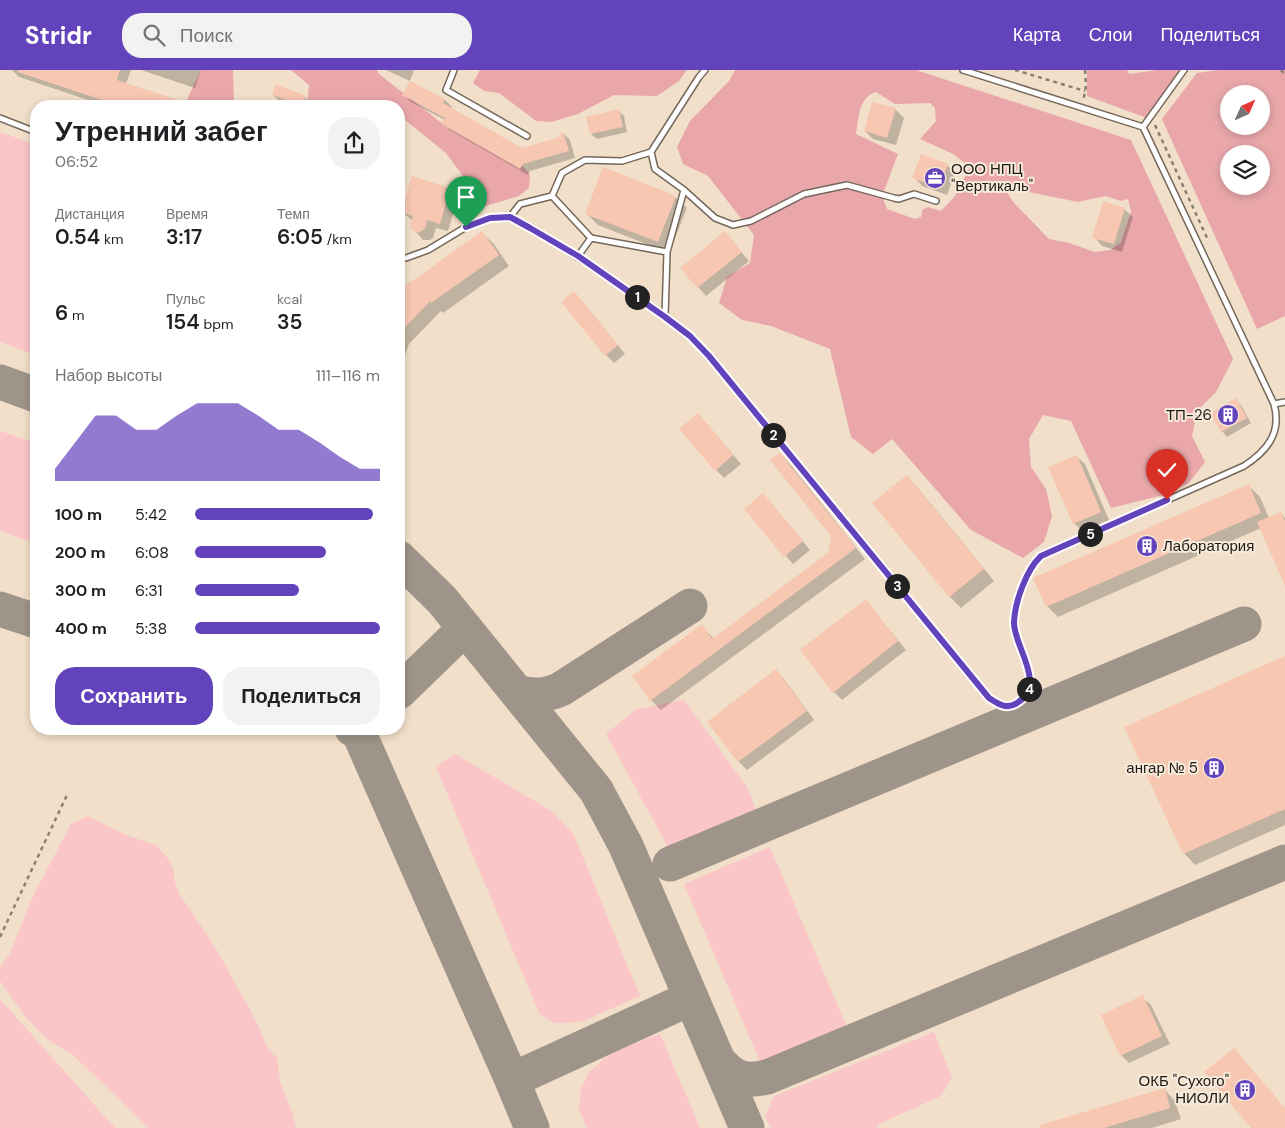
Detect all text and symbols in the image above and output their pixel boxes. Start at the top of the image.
search box [122,13,472,58]
text: Stridr [25,20,92,51]
icon: search [140,21,168,49]
text: Поиск [180,23,232,48]
text: Карта [1013,23,1061,47]
text: Слои [1089,23,1133,47]
text: Поделиться [1161,23,1260,47]
north arrow [1220,85,1270,135]
map controls [1220,85,1270,195]
text: Утренний забег [55,113,268,150]
button: share [328,117,380,169]
button: layers [1220,145,1270,195]
text: 06:52 [55,151,98,172]
place label: ООО НПЦ "Вертикаль" [951,159,1033,196]
office icon: ООО НПЦ "Вертикаль" [923,166,947,190]
pin [445,176,487,227]
icon: arrive [452,183,480,211]
text: Дистанция [55,205,125,223]
text: Время [166,205,208,223]
text: Темп [277,205,310,223]
text: 0.54 [55,223,100,251]
text: 3:17 [166,223,202,251]
text: 6:05 [277,223,323,251]
text: km [100,230,123,248]
text: /km [323,230,352,248]
pin: 1 [624,284,650,310]
text: 1 [635,288,640,306]
text: Пульс [166,290,205,308]
text: kcal [277,290,302,308]
text: 6 [55,299,68,327]
text: m [68,306,85,324]
text: 154 [166,308,200,336]
text: 35 [277,308,303,336]
text: bpm [200,315,233,333]
text: Набор высоты [55,365,162,386]
text: 111–116 m [316,365,380,386]
building icon: ТП-26 [1216,403,1240,427]
place label: ТП-26 [1166,405,1212,425]
pin: 2 [760,422,786,448]
text: 2 [769,426,778,444]
pin [1146,449,1188,500]
icon: check [1153,456,1181,484]
text: 100 m [55,504,102,525]
text: 5:42 [135,504,167,525]
pin: 5 [1078,522,1102,546]
text: 5 [1086,525,1095,543]
building icon: Лаборатория [1135,534,1159,558]
place label: Лаборатория [1163,536,1254,556]
text: 200 m [55,542,106,563]
text: 6:08 [135,542,169,563]
pin: 3 [884,574,910,598]
text: 3 [893,577,902,595]
text: 300 m [55,580,106,601]
text: 6:31 [135,580,162,601]
text: 400 m [55,618,107,639]
text: 5:38 [135,618,167,639]
button: Сохранить [55,667,213,725]
button: Поделиться [223,667,380,725]
pin: 4 [1016,676,1042,702]
text: 4 [1025,680,1034,698]
building icon: ангар № 5 [1202,756,1226,780]
place label: ангар № 5 [1126,758,1198,778]
place label: ОКБ "Сухого" НИОЛИ [1139,1071,1229,1108]
building icon: ОКБ "Сухого" НИОЛИ [1233,1078,1257,1102]

